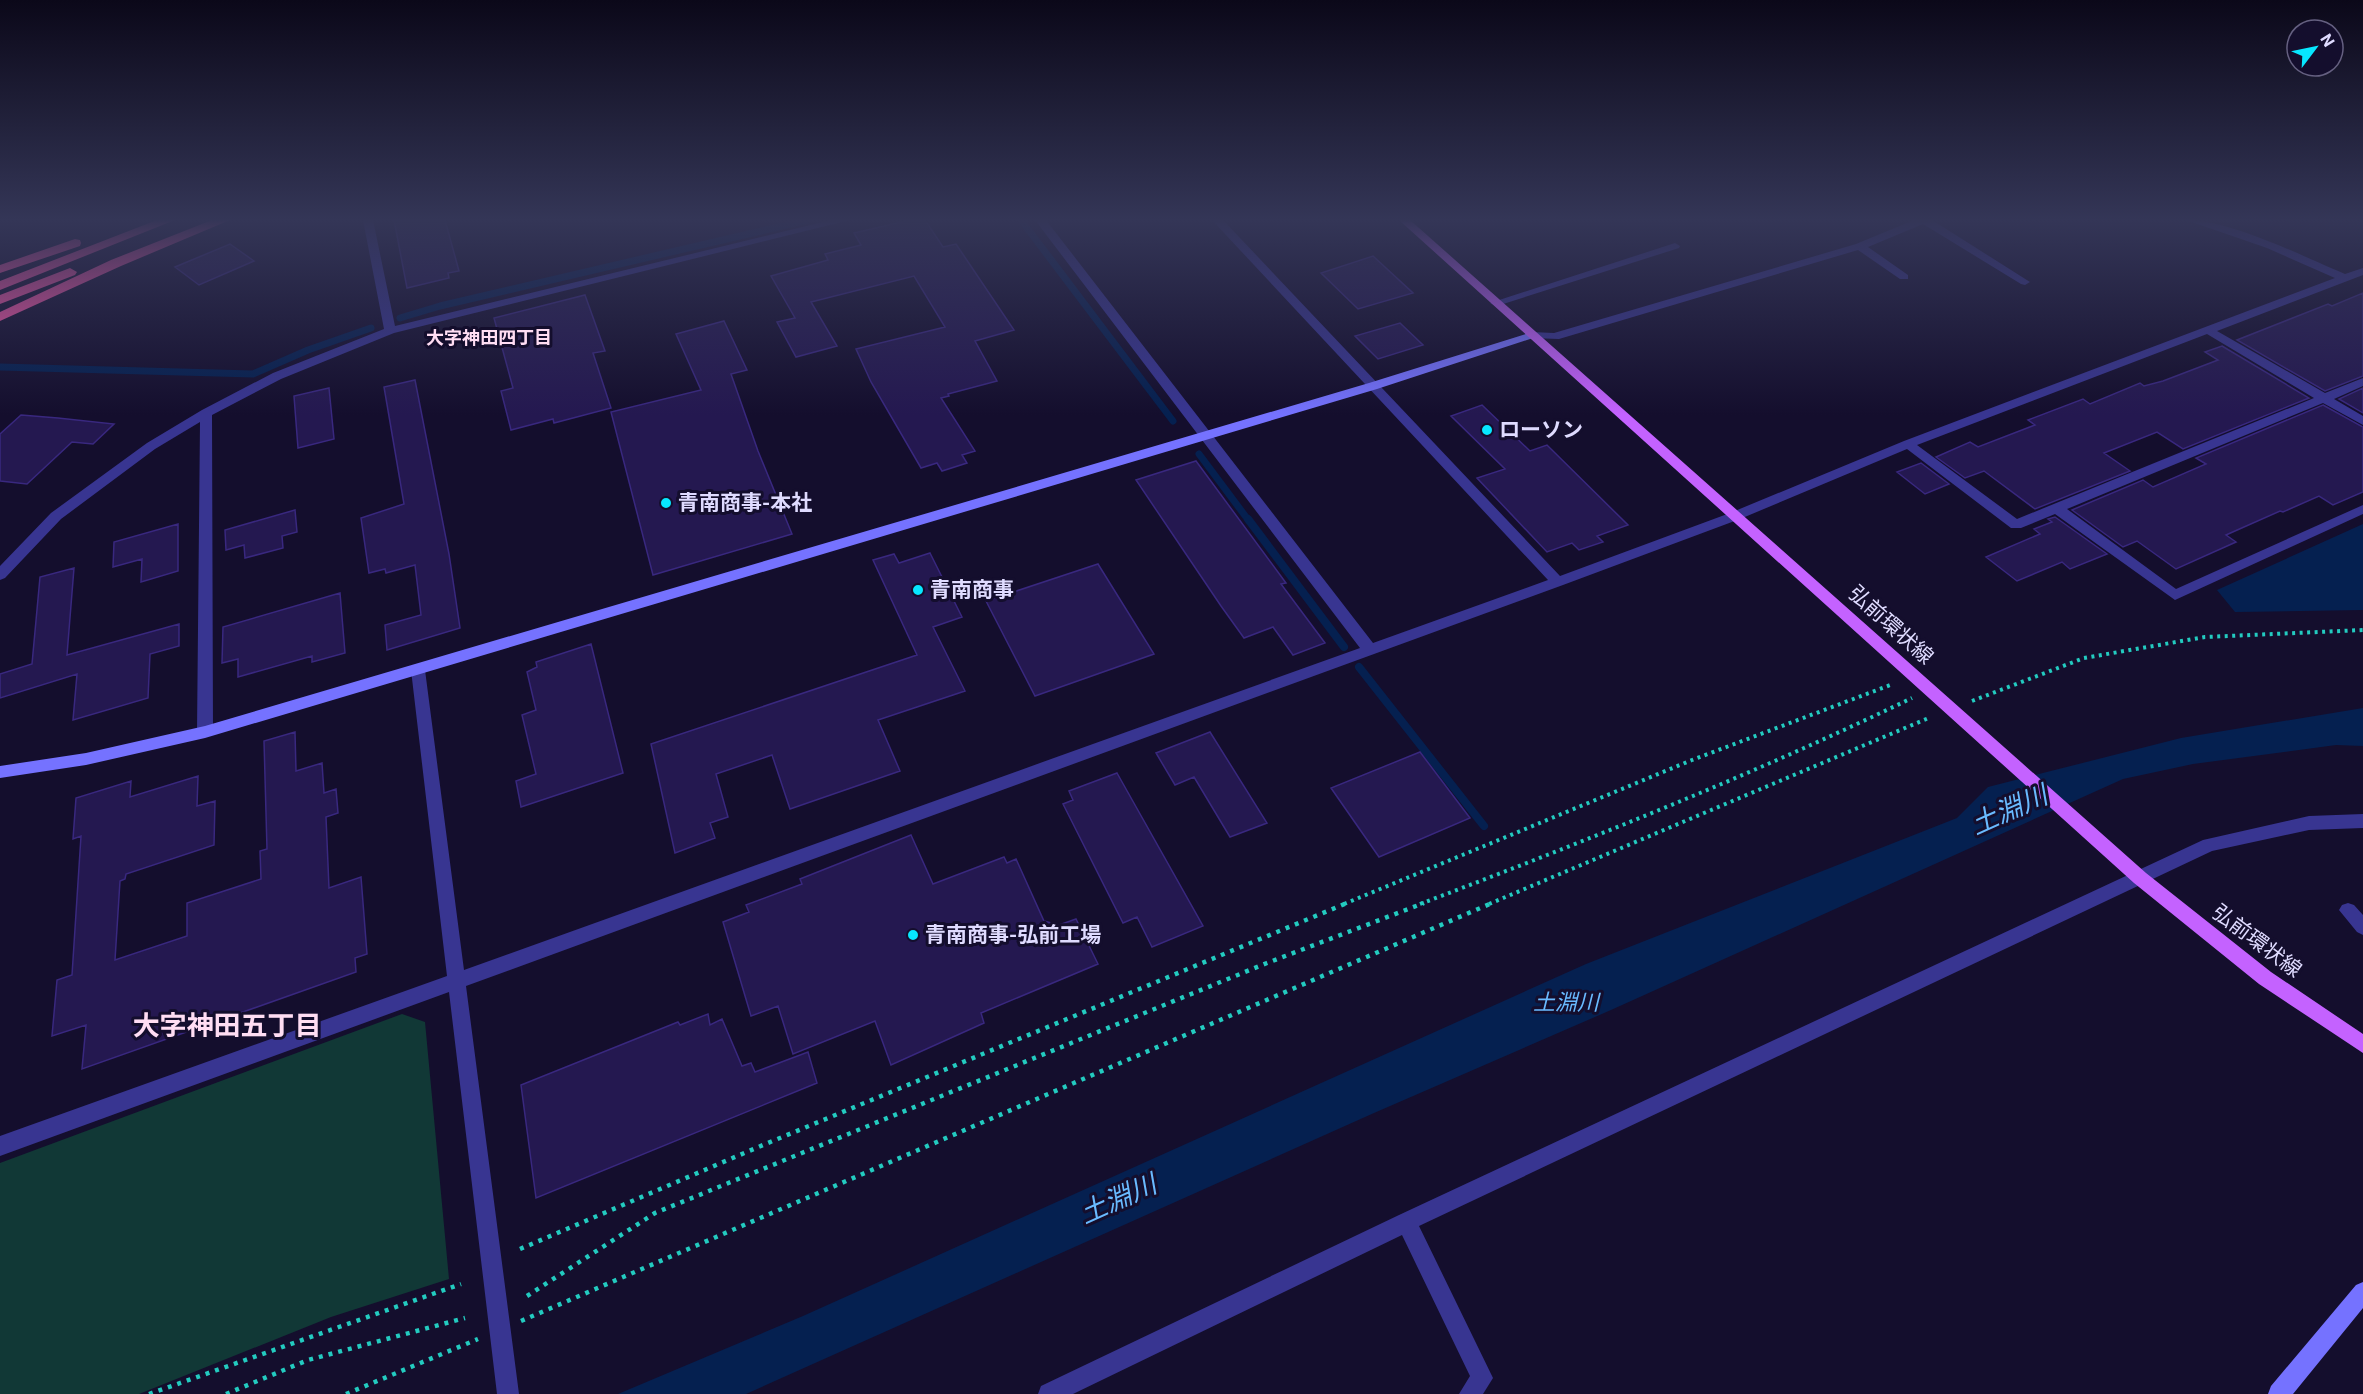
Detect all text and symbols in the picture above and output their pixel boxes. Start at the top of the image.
north arrow [2285,18,2345,78]
text: N [2316,30,2338,50]
district label: 大字神田四丁目 [426,327,552,348]
place label: ローソン [1499,418,1583,442]
marker: ローソン [1480,423,1494,437]
place label: 青南商事-本社 [678,491,812,515]
marker: 青南商事-本社 [659,496,673,510]
place label: 青南商事 [930,578,1014,602]
street label: 弘前環状線 [1844,581,1938,669]
marker: 青南商事 [911,583,925,597]
water label: 土淵川 [1965,778,2055,841]
street label: 弘前環状線 [2208,900,2306,982]
place label: 青南商事-弘前工場 [925,923,1101,947]
marker: 青南商事-弘前工場 [906,928,920,942]
water label: 土淵川 [1533,990,1601,1015]
district label: 大字神田五丁目 [133,1010,322,1042]
water label: 土淵川 [1074,1167,1164,1230]

